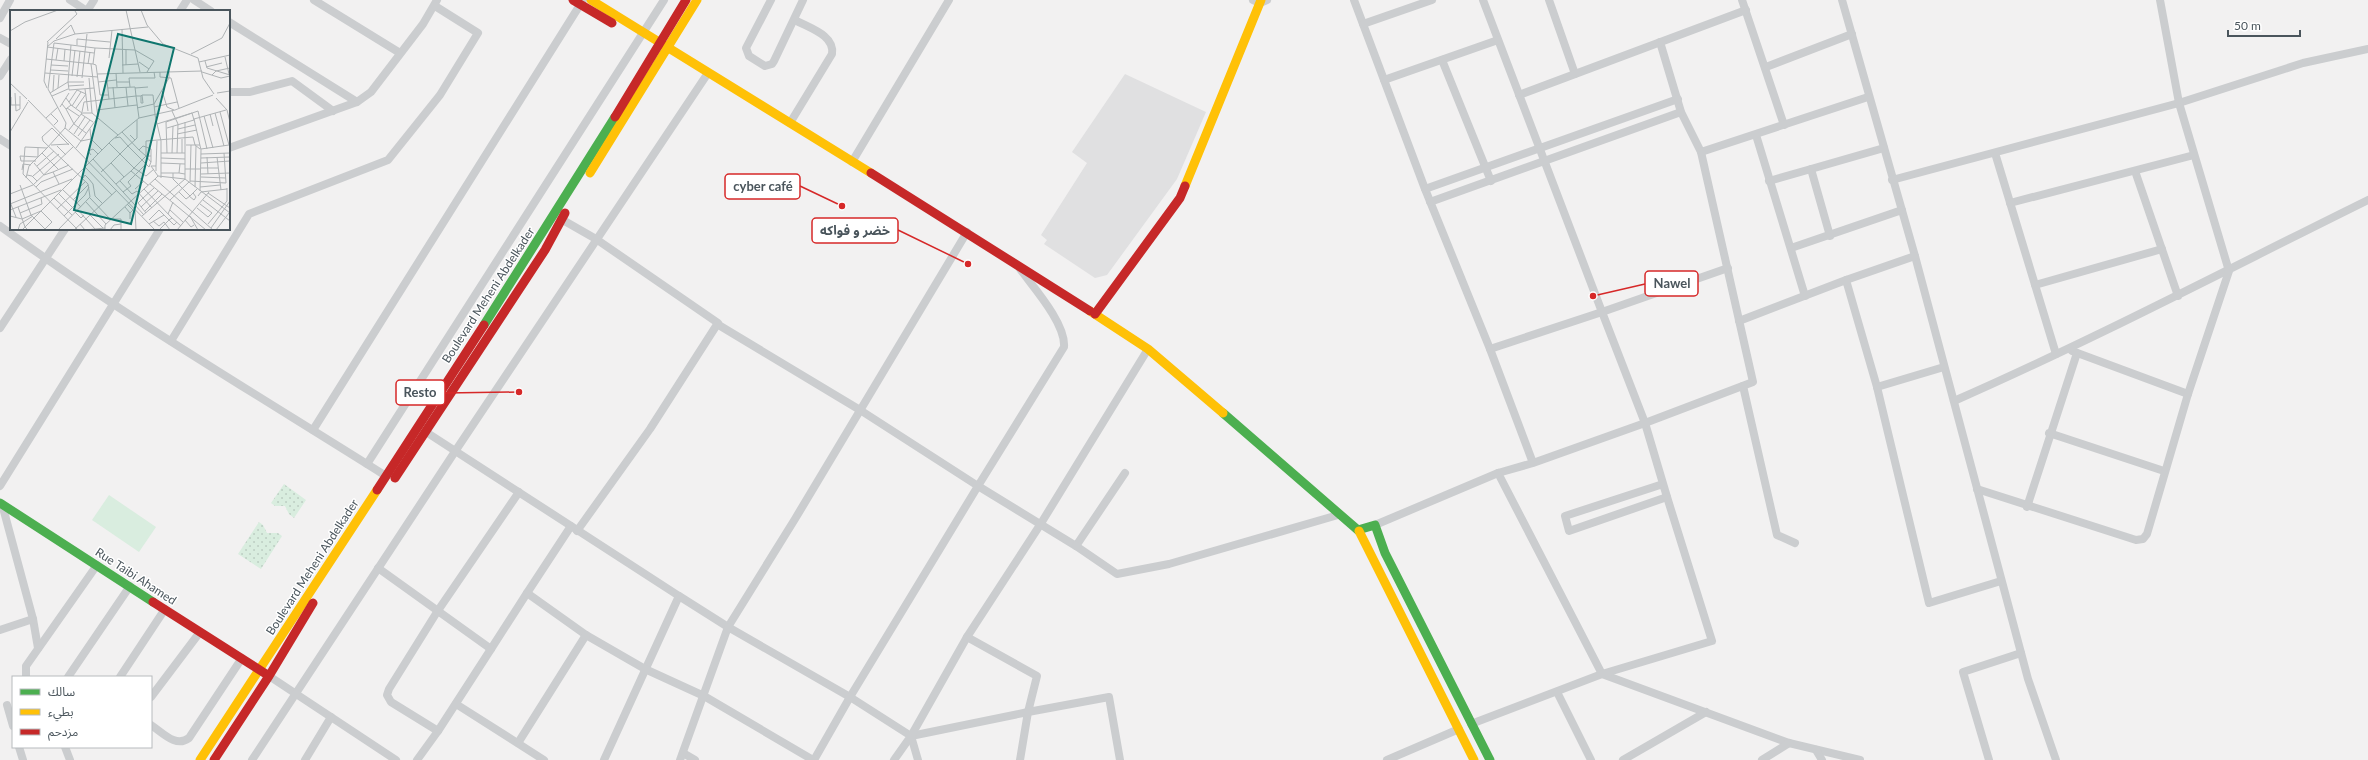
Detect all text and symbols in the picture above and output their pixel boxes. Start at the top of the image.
inset map [10,10,230,230]
scale bar [2228,12,2300,38]
text: 50 m [2234,18,2261,33]
callout: cyber café [725,174,800,199]
text: cyber café [733,178,793,194]
callout: خضر و فواكه [812,218,898,243]
text: خضر و فواكه [820,222,890,238]
street label: Boulevard Meheni Abdelkader [438,224,538,366]
callout: Nawel [1645,271,1698,296]
text: Nawel [1654,275,1690,291]
callout: Resto [396,380,445,405]
text: Resto [404,384,437,400]
street label: Boulevard Meheni Abdelkader [262,496,362,638]
street label: Rue Taibi Ahamed [93,544,179,608]
legend [12,676,152,748]
text: سالك [48,684,75,699]
text: بطيء [48,704,74,722]
text: مزدحم [48,724,78,741]

